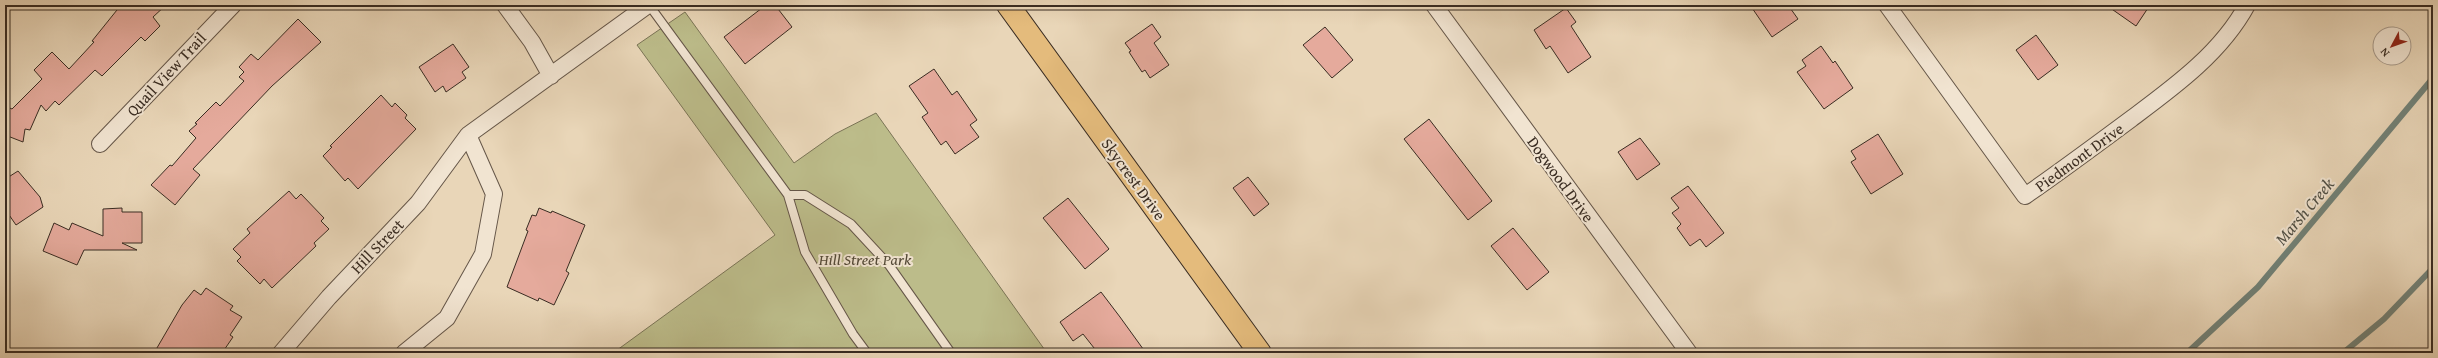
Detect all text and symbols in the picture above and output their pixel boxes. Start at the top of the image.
street label: Quail View Trail [120,26,212,122]
north arrow [2372,26,2412,66]
text: N [2376,44,2393,61]
street label: Piedmont Drive [2030,117,2128,197]
street label: Dogwood Drive [1522,131,1600,227]
street label: Skycrest Drive [1096,133,1172,225]
water label: Marsh Creek [2268,172,2340,250]
street label: Hill Street [345,213,410,279]
park label: Hill Street Park [818,247,912,271]

